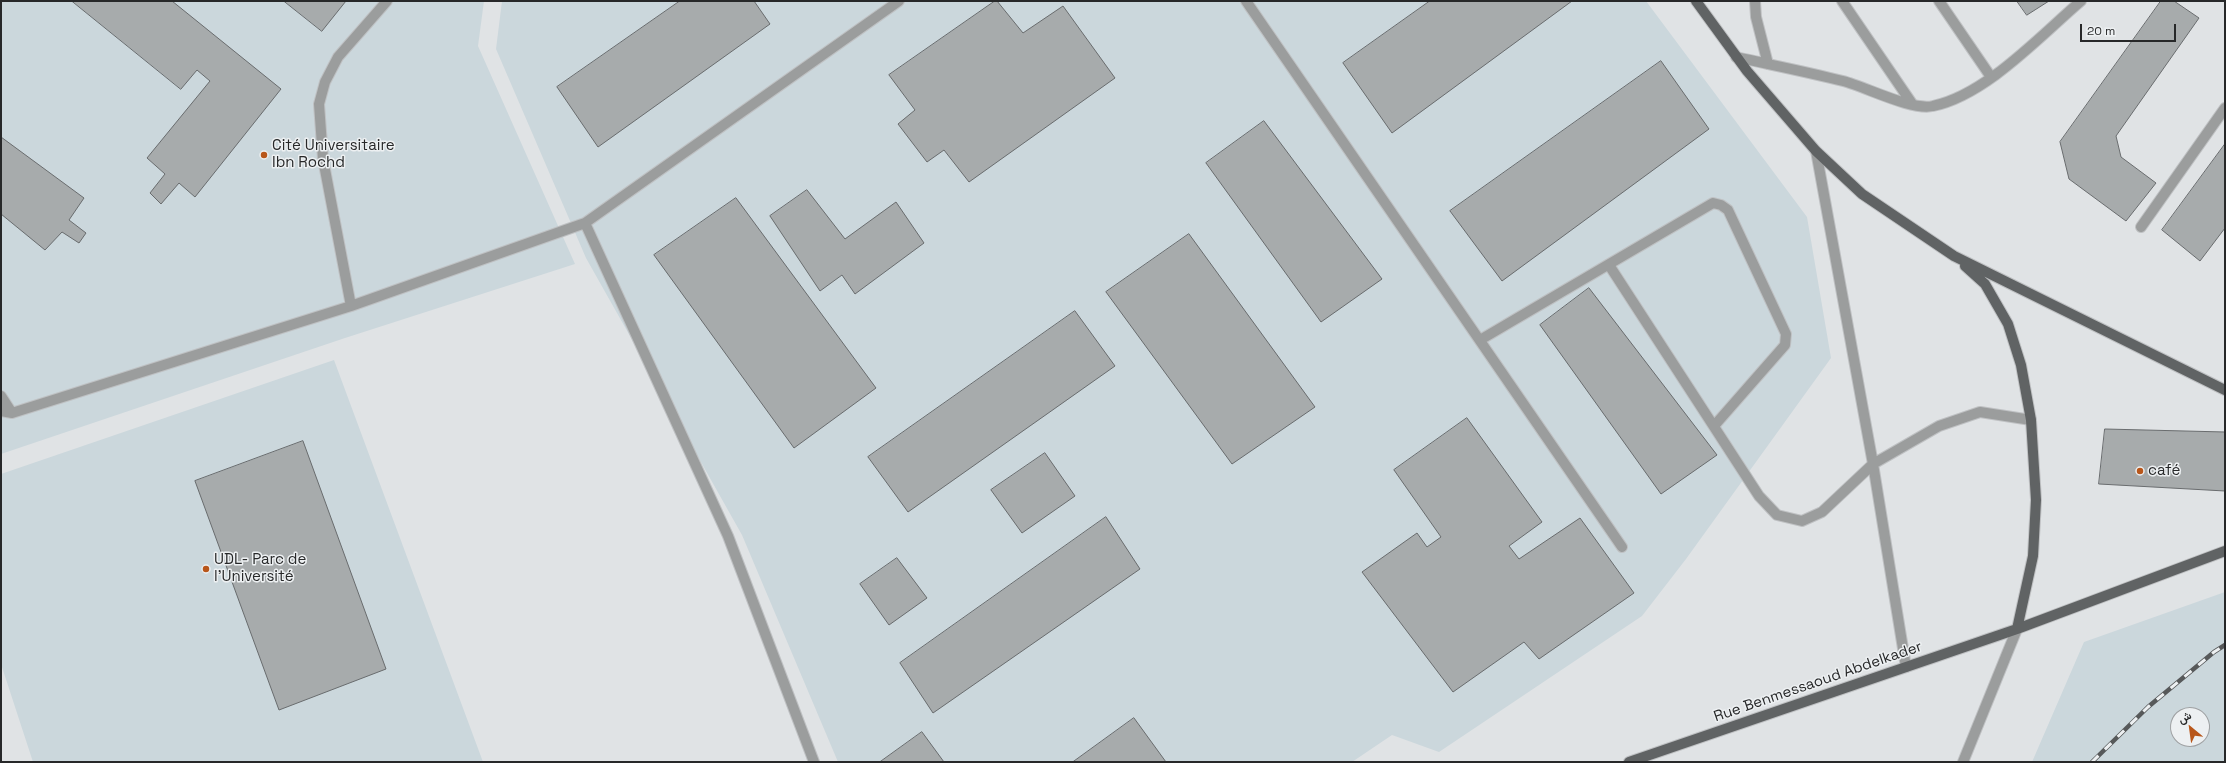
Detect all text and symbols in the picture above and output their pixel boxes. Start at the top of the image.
scale bar [2082,16,2178,42]
text: 20 m [2087,23,2115,39]
place label: Cité Universitaire Ibn Rochd [272,137,395,172]
marker: Cité Universitaire Ibn Rochd [259,150,269,160]
place label: café [2148,462,2180,480]
marker: café [2135,466,2145,476]
place label: UDL- Parc de l'Université [214,551,306,586]
marker: UDL- Parc de l'Université [201,564,211,574]
street label: Rue Benmessaoud Abdelkader [1711,638,1925,726]
north arrow [2170,707,2210,747]
text: ش [2175,708,2194,727]

